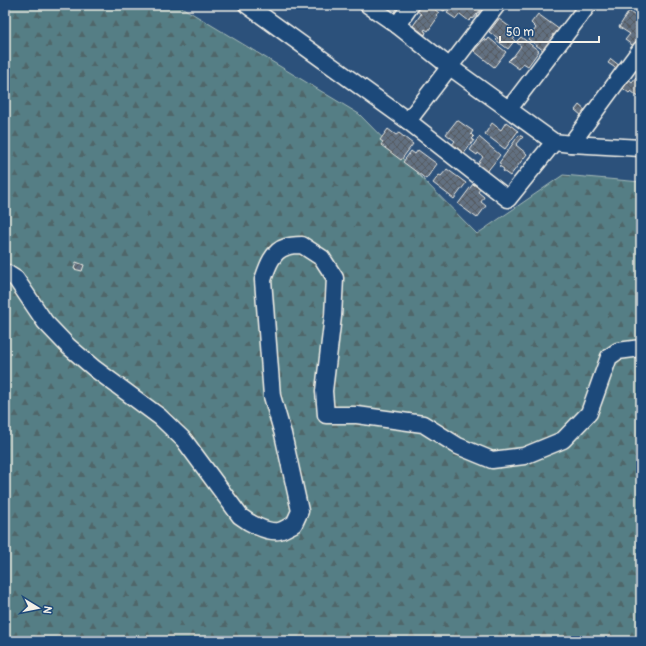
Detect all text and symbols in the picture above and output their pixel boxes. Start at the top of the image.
scale bar [500,18,599,44]
text: 50 m [506,25,534,40]
north arrow [18,588,58,628]
text: N [40,605,54,615]

